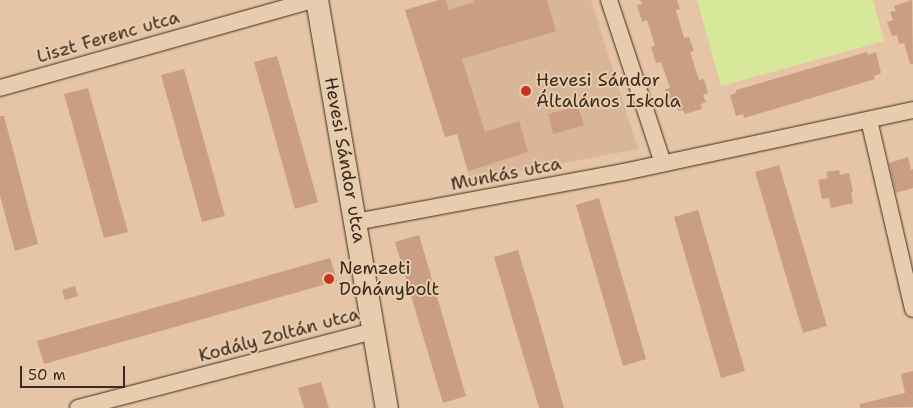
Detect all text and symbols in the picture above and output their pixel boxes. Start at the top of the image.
street label: Liszt Ferenc utca [34,6,182,68]
place label: Hevesi Sándor Általános Iskola [536,70,681,112]
street label: Hevesi Sándor utca [320,75,370,245]
marker: Hevesi Sándor Általános Iskola [520,85,532,97]
street label: Munkás utca [449,153,563,195]
place label: Nemzeti Dohánybolt [339,258,439,300]
marker: Nemzeti Dohánybolt [323,273,335,285]
street label: Kodály Zoltán utca [196,303,362,367]
scale bar [22,356,128,388]
text: 50 m [28,365,66,385]

